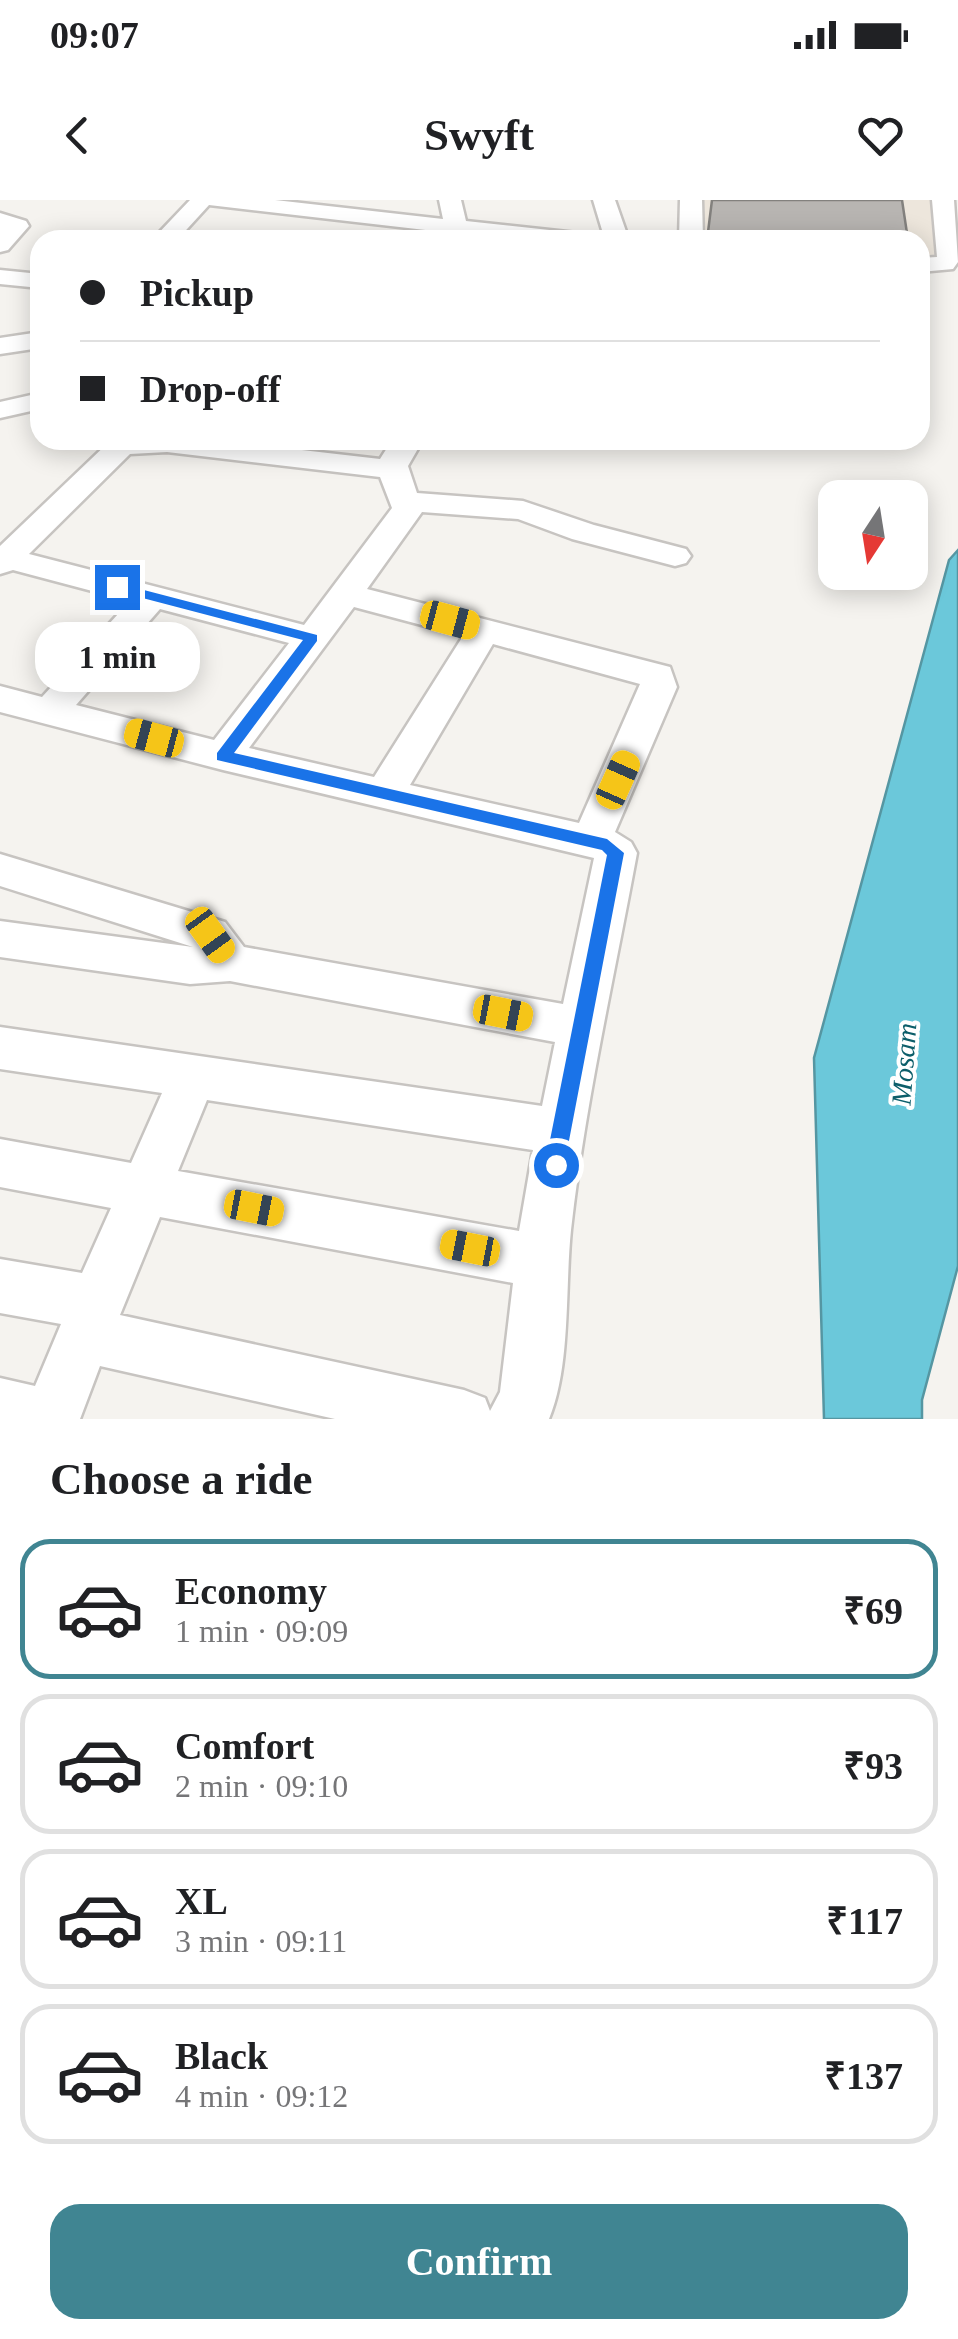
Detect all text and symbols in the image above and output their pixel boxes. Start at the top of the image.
text: 09:07 [50,14,139,56]
icon: back [50,108,105,163]
icon: heart [853,108,908,163]
text: Swyft [424,110,534,160]
text: Pickup [140,272,254,314]
text: Drop-off [140,368,281,410]
north arrow [818,480,928,590]
map controls [818,480,928,590]
route end [95,565,140,610]
car [417,598,483,642]
callout: 1 min [34,622,200,692]
text: 1 min [79,639,156,675]
car [121,716,187,760]
car [592,746,644,814]
car [180,902,240,968]
car [471,993,535,1033]
water label: Mosam [886,1022,922,1107]
route start [534,1143,579,1188]
car [222,1188,286,1228]
car [438,1228,502,1268]
text: Choose a ride [50,1454,313,1504]
icon: car [55,1564,145,1654]
text: Economy [175,1570,327,1612]
text: ₹69 [843,1590,903,1632]
text: 1 min · 09:09 [175,1613,348,1649]
icon: car [55,1719,145,1809]
text: Comfort [175,1725,314,1767]
text: ₹93 [843,1745,903,1787]
text: 2 min · 09:10 [175,1768,348,1804]
icon: car [55,1874,145,1964]
text: XL [175,1880,228,1922]
text: ₹117 [826,1900,903,1942]
text: 3 min · 09:11 [175,1923,347,1959]
icon: car [55,2029,145,2119]
text: Black [175,2035,268,2077]
text: ₹137 [824,2055,903,2097]
text: 4 min · 09:12 [175,2078,348,2114]
button: Confirm [50,2204,908,2319]

